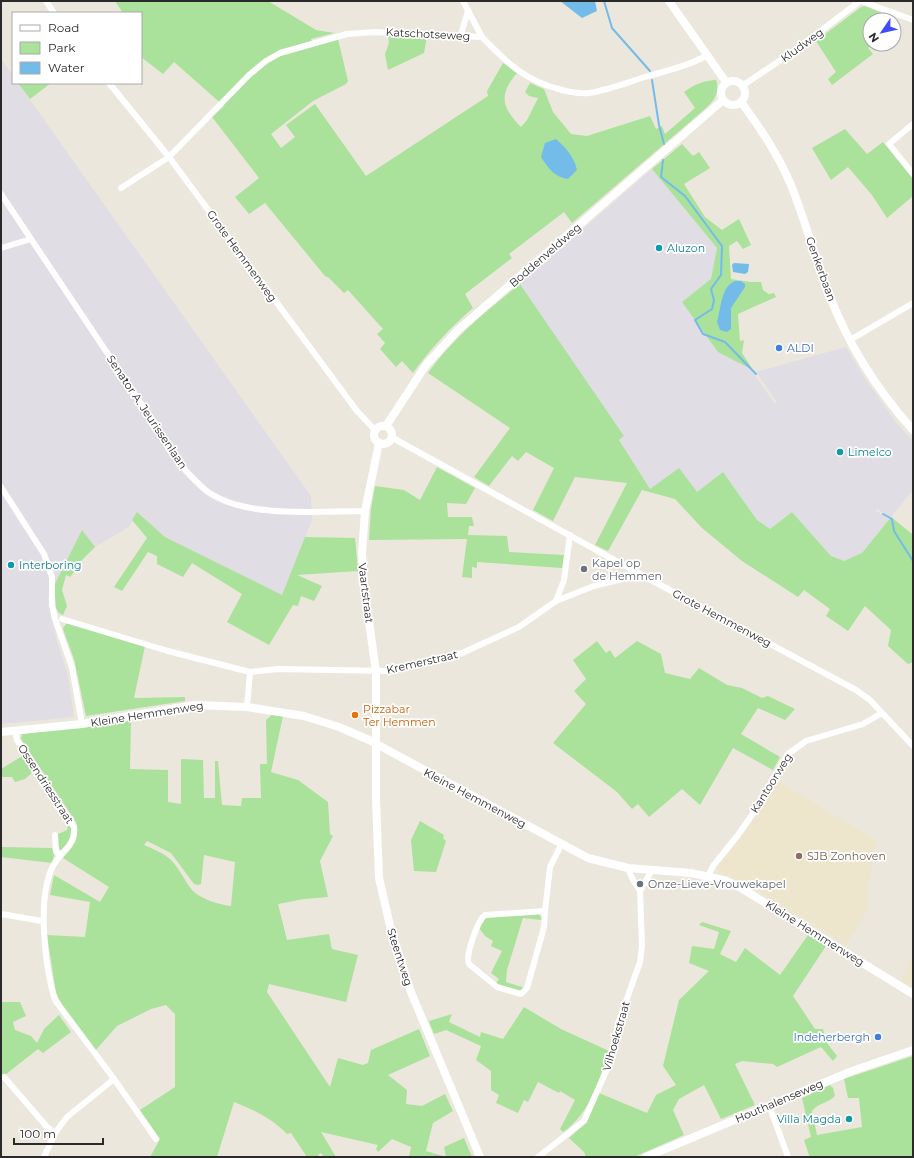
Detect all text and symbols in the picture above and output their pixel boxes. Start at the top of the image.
legend [12,12,142,84]
north arrow [862,12,902,52]
text: Road [48,20,79,35]
street label: Katschotseweg [385,25,471,43]
street label: Kludweg [778,25,826,65]
text: N [865,30,882,45]
text: Park [48,40,76,55]
text: Water [48,60,85,75]
street label: Grote Hemmenweg [204,207,280,305]
street label: Boddenveldweg [506,220,584,290]
street label: Genkerbaan [803,235,839,303]
place label: Aluzon [667,241,705,255]
marker: Aluzon [654,243,664,253]
place label: ALDI [787,341,814,355]
marker: ALDI [774,343,784,353]
street label: Senator A. Jeurissenlaan [104,352,190,472]
place label: Limelco [848,445,892,459]
marker: Limelco [835,447,845,457]
place label: Kapel op de Hemmen [592,556,662,583]
place label: Interboring [19,558,82,572]
marker: Interboring [6,560,16,570]
street label: Vaartstraat [355,562,377,624]
marker: Kapel op de Hemmen [579,564,589,574]
street label: Grote Hemmenweg [670,586,774,650]
street label: Kremerstraat [385,647,459,677]
street label: Kleine Hemmenweg [90,698,204,730]
place label: Pizzabar Ter Hemmen [363,702,436,729]
marker: Pizzabar Ter Hemmen [350,710,360,720]
street label: Ossendriesstraat [15,742,77,827]
street label: Kantoorweg [747,750,795,816]
street label: Kleine Hemmenweg [421,765,529,831]
place label: SJB Zonhoven [807,849,886,863]
marker: SJB Zonhoven [794,851,804,861]
place label: Onze-Lieve-Vrouwekapel [648,877,786,891]
marker: Onze-Lieve-Vrouwekapel [635,879,645,889]
street label: Kleine Hemmenweg [763,897,867,969]
street label: Steentweg [384,926,416,988]
street label: Vilhoekstraat [599,999,633,1073]
place label: Indeherbergh [793,1030,870,1044]
marker: Indeherbergh [873,1032,883,1042]
street label: Houthalenseweg [733,1076,825,1126]
place label: Villa Magda [777,1112,841,1126]
marker: Villa Magda [844,1114,854,1124]
scale bar [14,1120,103,1146]
text: 100 m [20,1126,56,1141]

